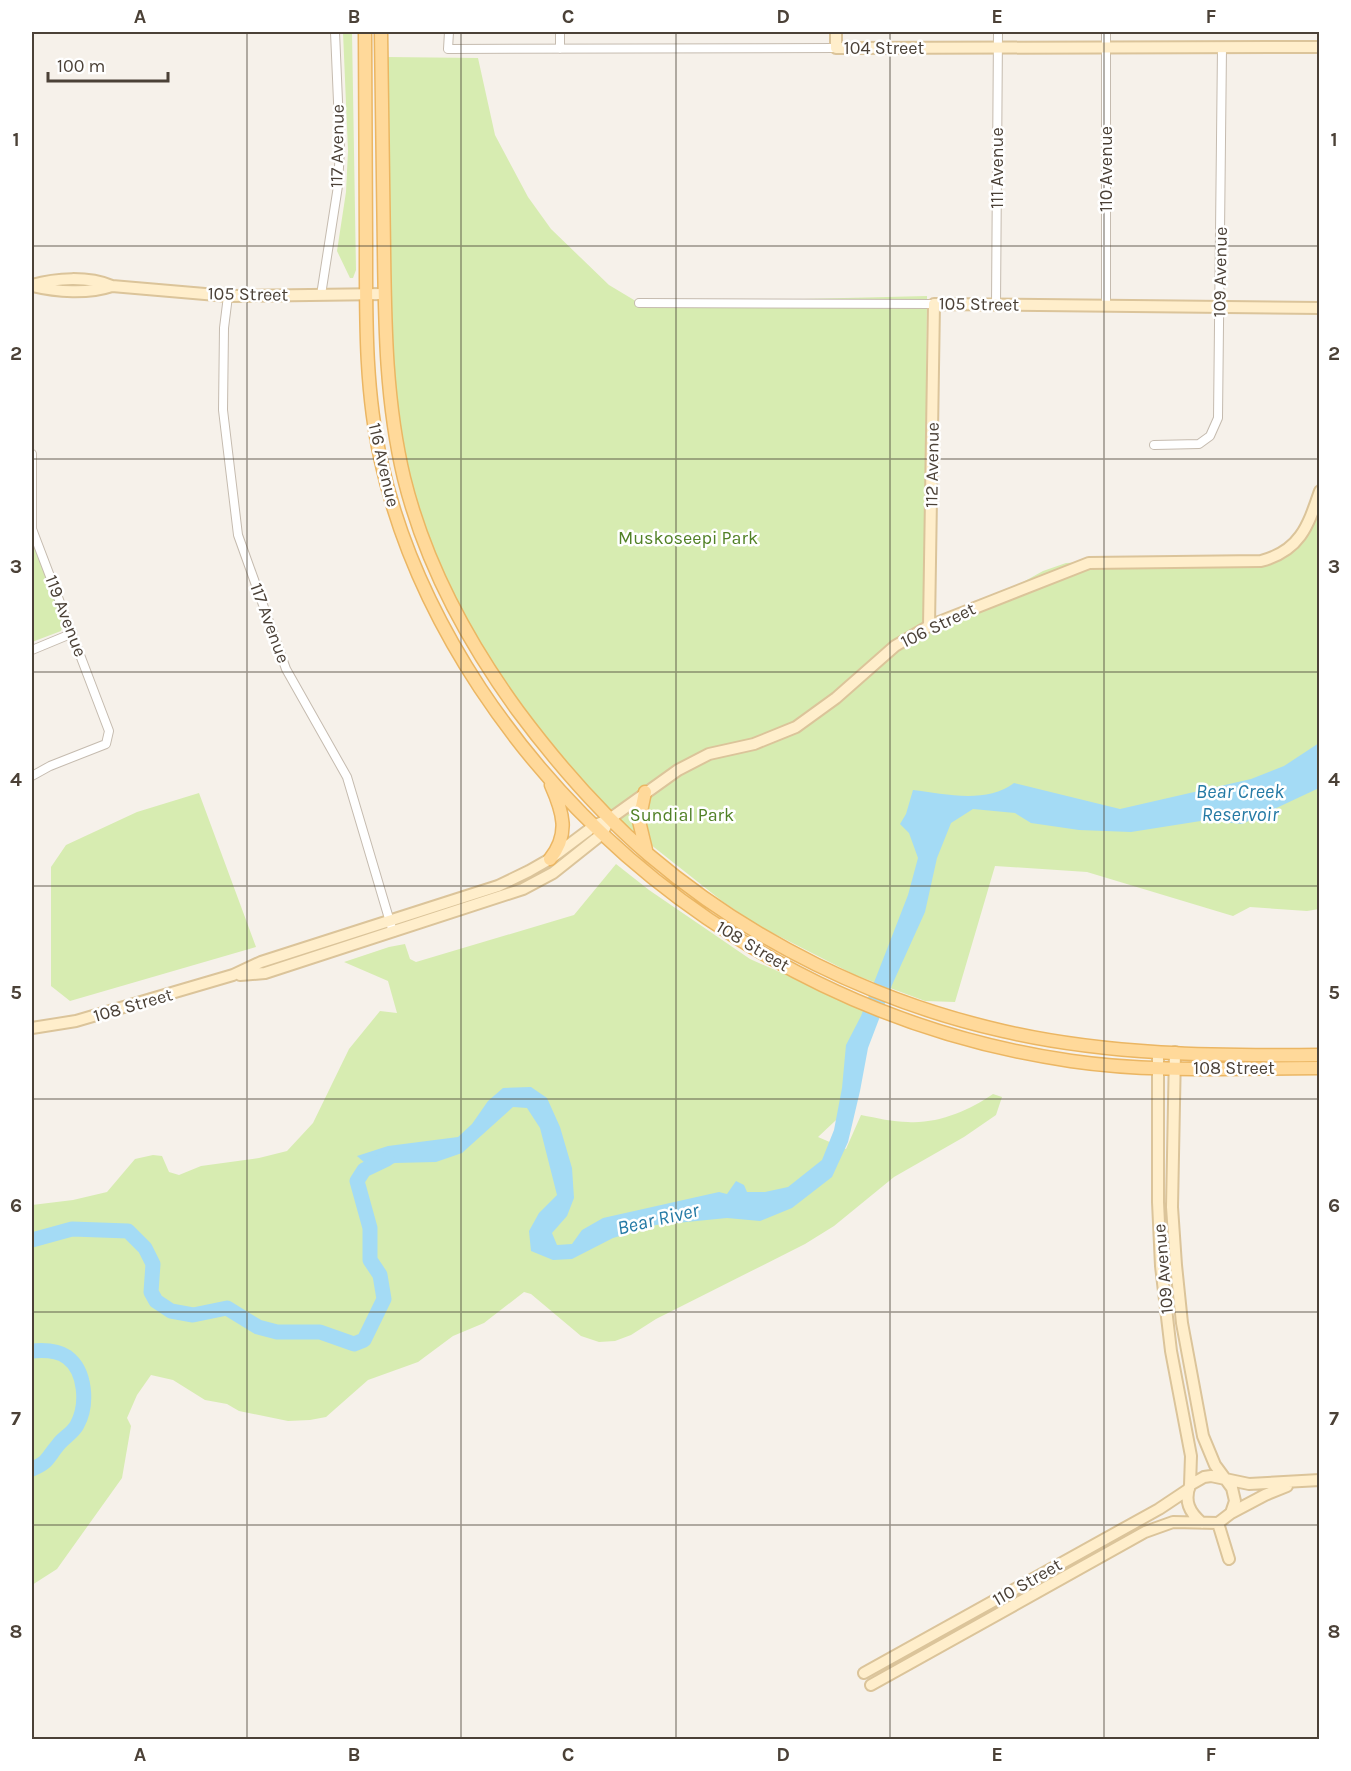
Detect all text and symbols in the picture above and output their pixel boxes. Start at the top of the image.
text: A [134,5,147,28]
text: B [348,5,360,28]
text: C [562,5,574,28]
text: D [776,5,790,28]
text: E [991,5,1003,28]
text: F [1206,5,1217,28]
street label: 104 Street [844,37,924,59]
scale bar [48,45,168,83]
text: 100 m [57,55,105,77]
street label: 117 Avenue [325,104,349,188]
street label: 110 Avenue [1095,126,1117,212]
street label: 111 Avenue [986,127,1008,209]
text: 1 [12,128,20,151]
text: 1 [1330,128,1338,151]
street label: 109 Avenue [1208,227,1232,317]
street label: 105 Street [208,282,289,306]
street label: 105 Street [939,292,1020,316]
text: 2 [10,342,22,365]
text: 2 [1328,342,1340,365]
street label: 116 Avenue [364,421,404,509]
street label: 112 Avenue [920,422,944,508]
park label: Muskoseepi Park [618,527,758,549]
text: 3 [10,555,22,578]
text: 3 [1328,555,1340,578]
street label: 119 Avenue [40,572,92,660]
street label: 117 Avenue [245,580,295,666]
street label: 106 Street [897,597,979,653]
text: 4 [10,768,22,791]
text: 4 [1328,768,1340,791]
water label: Bear Creek Reservoir [1196,780,1285,826]
park label: Sundial Park [630,804,734,826]
street label: 108 Street [712,916,794,977]
text: 5 [10,981,22,1004]
text: 5 [1328,981,1340,1004]
street label: 108 Street [91,983,175,1027]
street label: 108 Street [1193,1057,1275,1079]
text: 6 [10,1194,22,1217]
text: 6 [1328,1194,1340,1217]
water label: Bear River [615,1198,702,1240]
street label: 109 Avenue [1148,1223,1178,1315]
text: 7 [11,1407,21,1430]
text: 7 [1329,1407,1339,1430]
street label: 110 Street [988,1553,1066,1611]
text: 8 [10,1620,22,1643]
text: 8 [1328,1620,1340,1643]
text: A [134,1743,147,1766]
text: B [348,1743,360,1766]
text: C [562,1743,574,1766]
text: D [776,1743,790,1766]
text: E [991,1743,1003,1766]
text: F [1206,1743,1217,1766]

